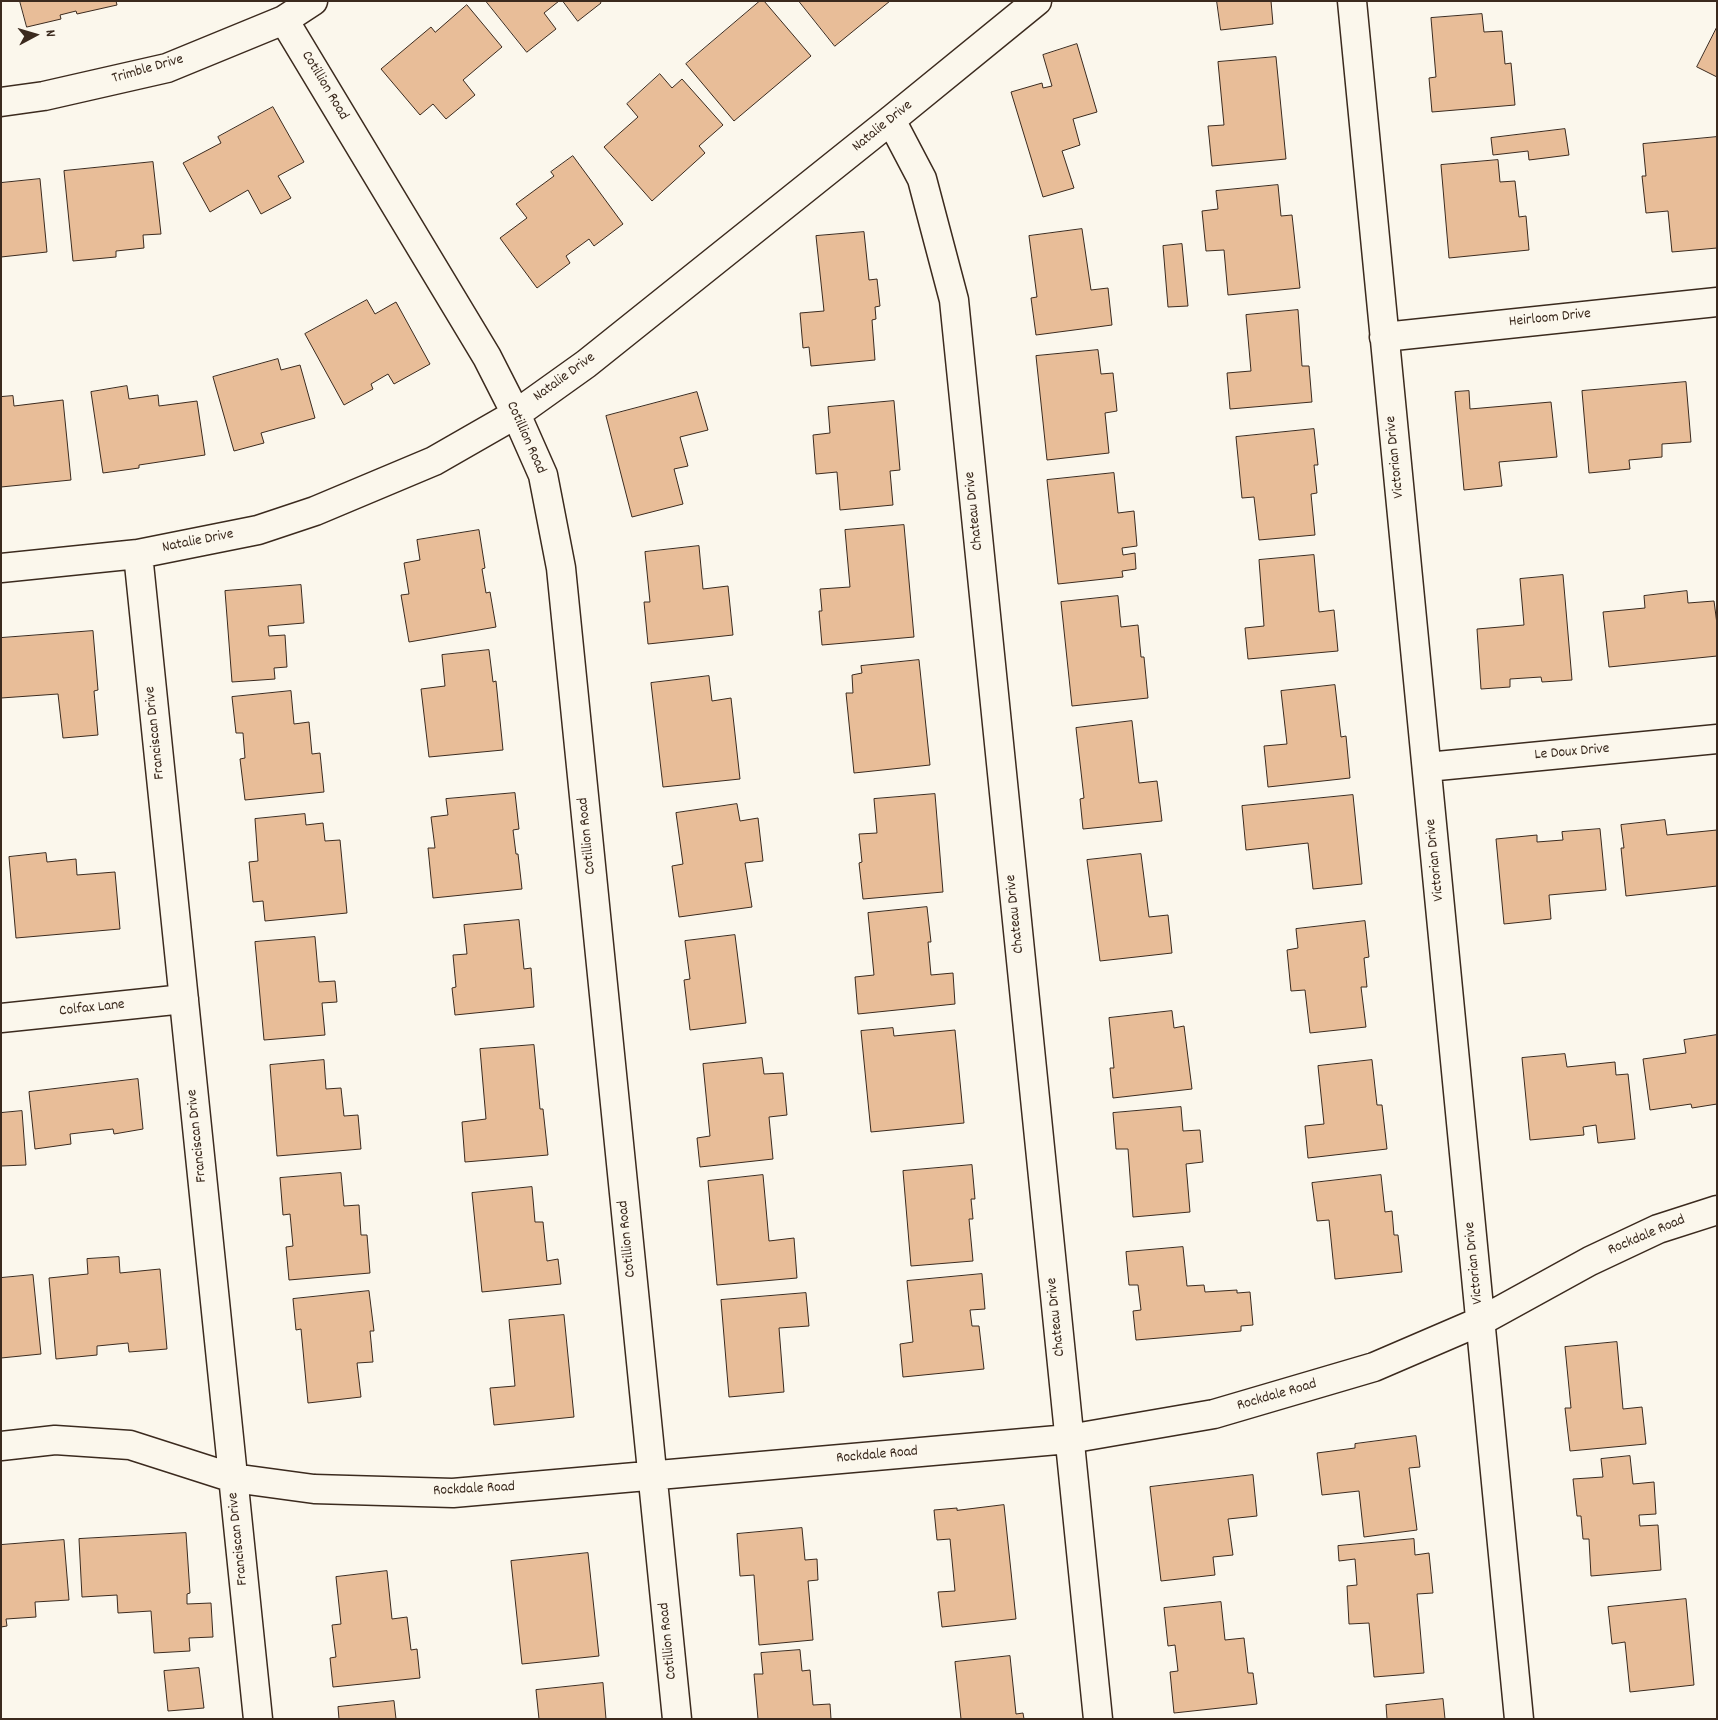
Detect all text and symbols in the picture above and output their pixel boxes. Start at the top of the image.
north arrow [10,10,60,60]
text: N [40,29,60,38]
street label: Cotillion Road [296,48,352,124]
street label: Trimble Drive [110,51,186,89]
street label: Natalie Drive [849,97,917,157]
street label: Heirloom Drive [1508,306,1592,332]
street label: Natalie Drive [530,349,600,407]
street label: Cotillion Road [501,399,549,477]
street label: Victorian Drive [1383,415,1409,499]
street label: Chateau Drive [962,471,988,551]
street label: Natalie Drive [161,526,235,558]
street label: Franciscan Drive [142,685,170,781]
street label: Le Doux Drive [1534,741,1610,765]
street label: Cotillion Road [575,797,601,875]
street label: Victorian Drive [1423,818,1449,902]
street label: Chateau Drive [1003,874,1029,954]
street label: Colfax Lane [58,997,126,1021]
street label: Franciscan Drive [184,1088,212,1184]
street label: Cotillion Road [615,1200,641,1278]
street label: Rockdale Road [1606,1212,1688,1260]
street label: Victorian Drive [1462,1221,1488,1305]
street label: Chateau Drive [1044,1277,1070,1357]
street label: Rockdale Road [1235,1376,1319,1416]
street label: Rockdale Road [835,1443,919,1469]
street label: Rockdale Road [433,1479,515,1501]
street label: Franciscan Drive [225,1491,253,1587]
street label: Cotillion Road [656,1602,682,1680]

